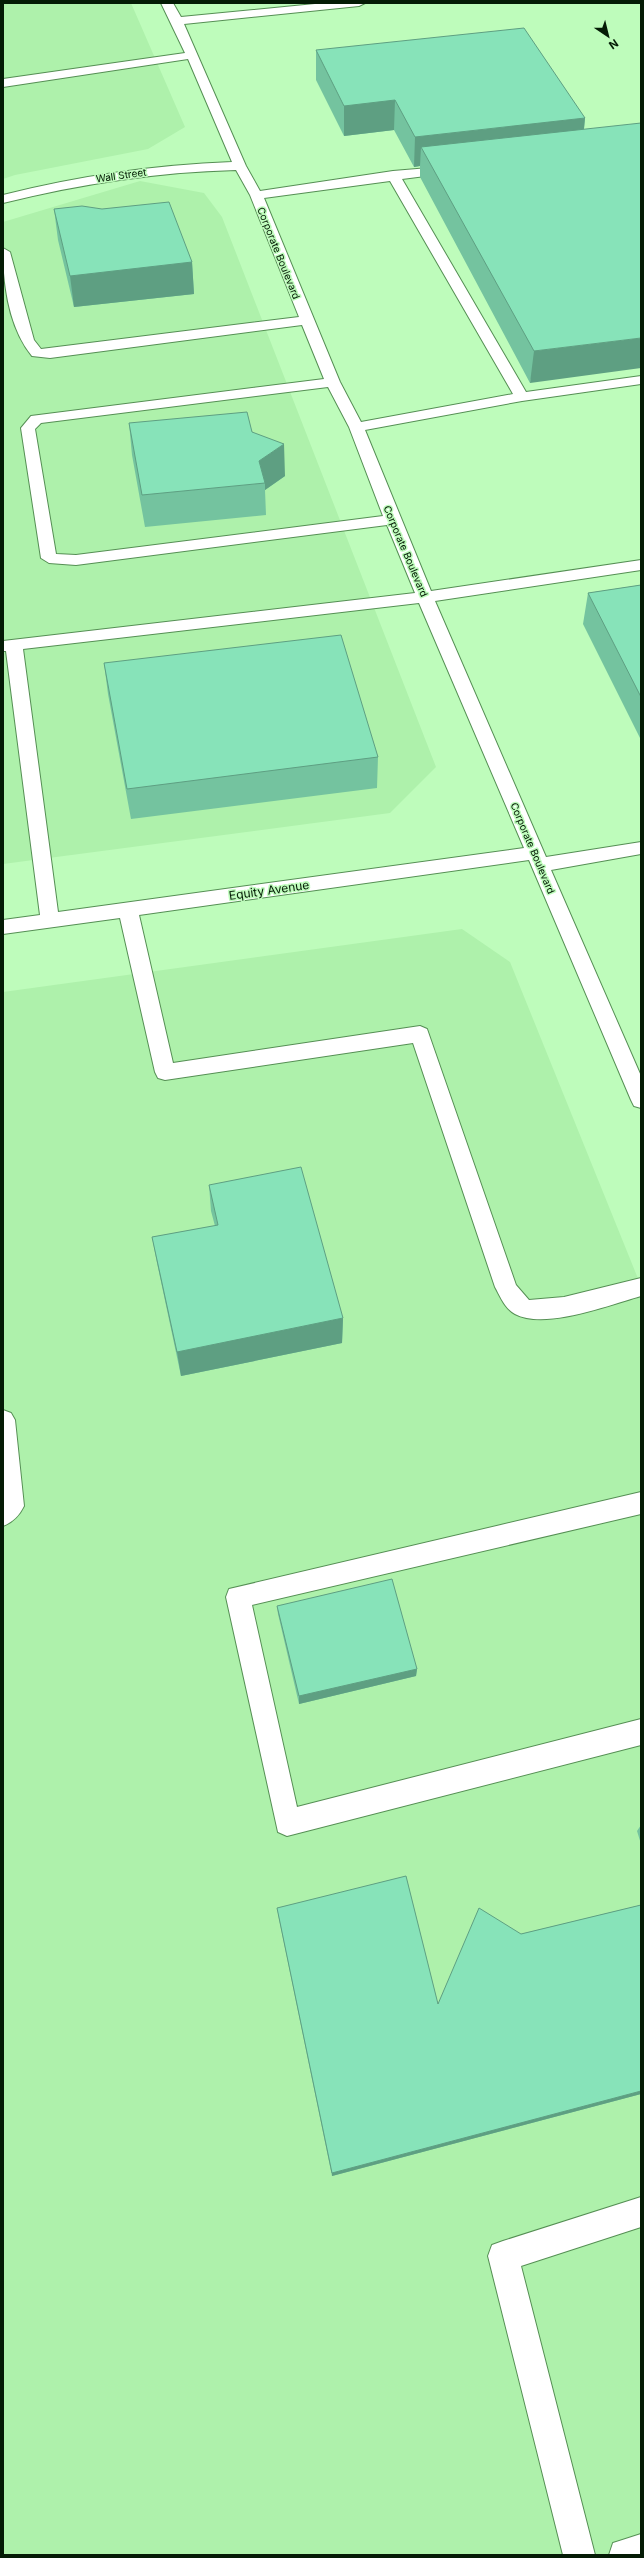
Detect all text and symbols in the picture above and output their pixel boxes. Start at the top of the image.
north arrow [588,16,628,56]
text: N [606,36,621,52]
street label: Wall Street [95,165,148,184]
street label: Corporate Boulevard [255,205,303,301]
street label: Corporate Boulevard [381,504,431,598]
street label: Corporate Boulevard [508,801,558,895]
street label: Equity Avenue [228,877,310,903]

